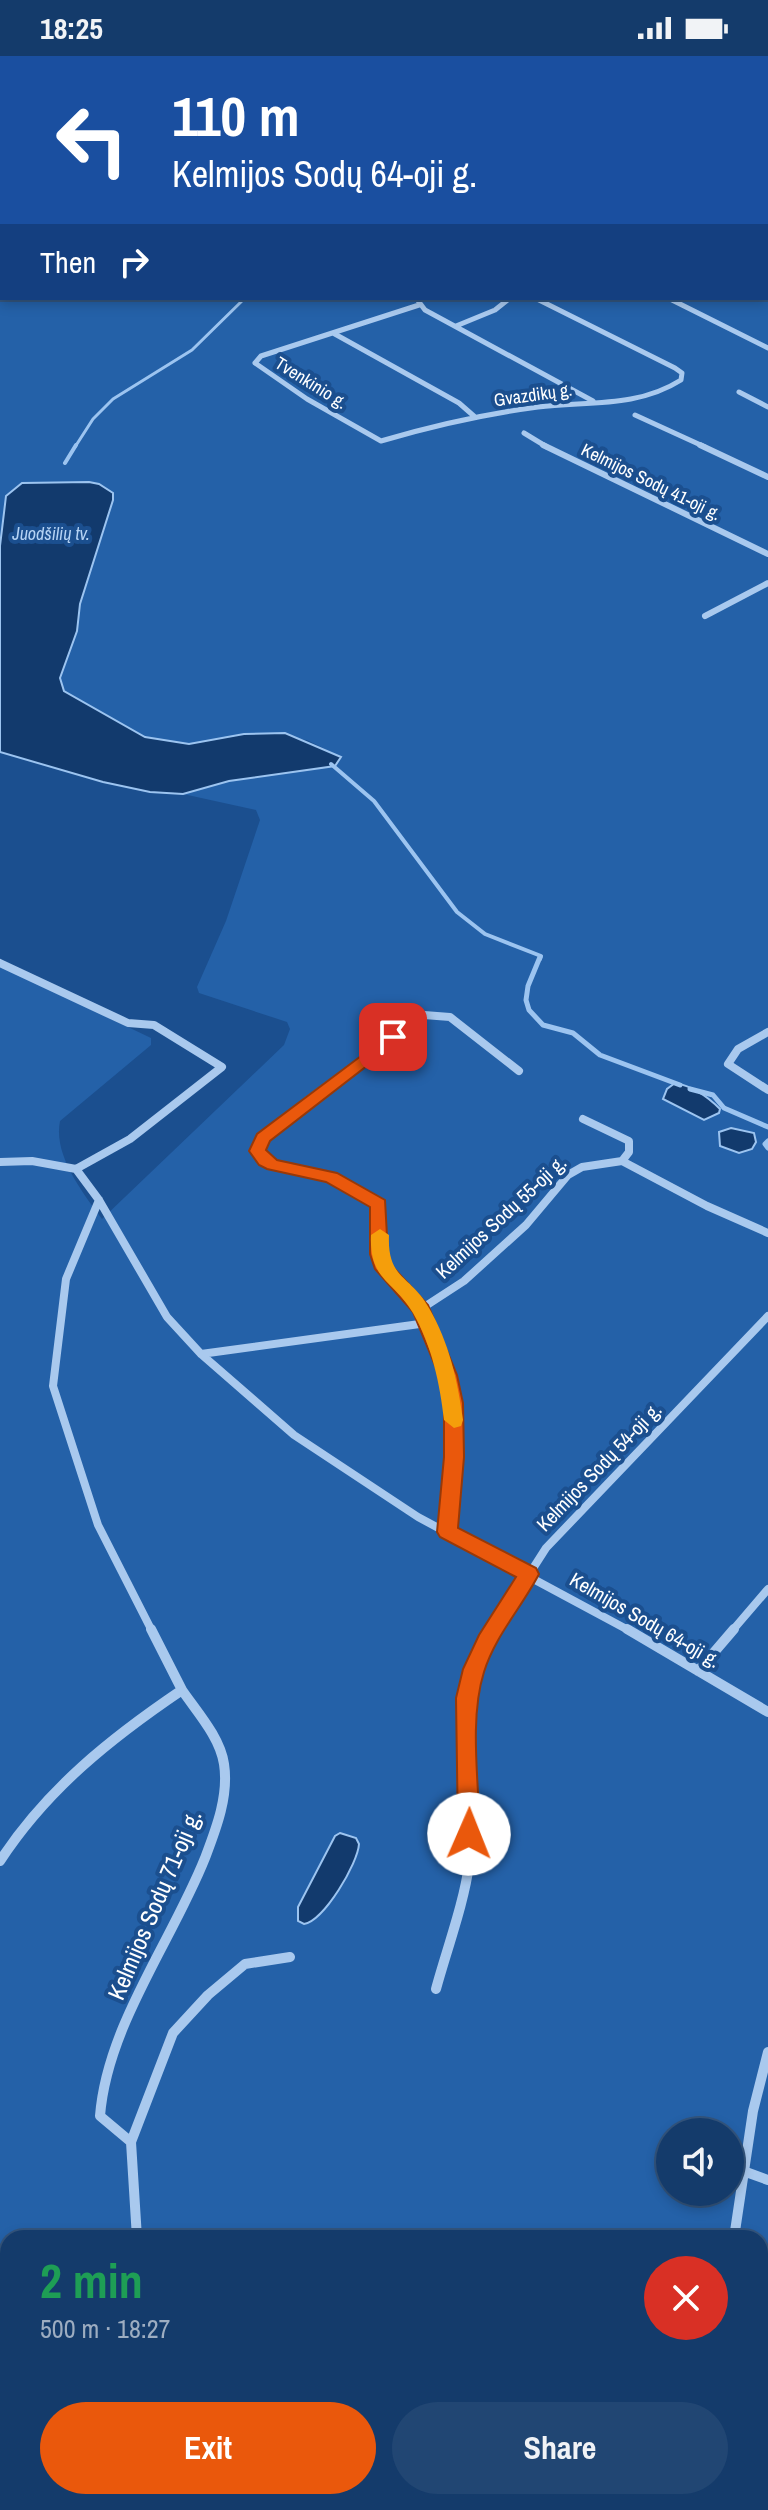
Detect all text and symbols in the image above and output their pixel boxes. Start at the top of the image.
text: 18:25 [40,8,103,48]
text: 110 m [172,78,300,153]
icon: left [40,88,144,192]
text: Kelmijos Sodų 64-oji g. [172,150,477,198]
icon: right [112,240,156,284]
text: Then [40,242,96,282]
street label: Tvenkinio g. [270,350,352,415]
street label: Gvazdikų g. [492,377,574,412]
street label: Kelmijos Sodų 41-oji g. [577,437,725,526]
water label: Juodšilių tv. [11,521,90,546]
pin [359,1003,427,1071]
icon: arrive [371,1015,415,1059]
street label: Kelmijos Sodų 55-oji g. [429,1149,572,1284]
street label: Kelmijos Sodų 54-oji g. [530,1396,667,1537]
street label: Kelmijos Sodų 64-oji g. [565,1565,725,1674]
position arrow [427,1792,511,1876]
street label: Kelmijos Sodų 71-oji g. [100,1805,209,2005]
map controls [656,2118,744,2206]
button: sound [656,2118,744,2206]
text: 2 min [40,2248,143,2313]
button: close [644,2256,728,2340]
text: 500 m · 18:27 [40,2311,170,2346]
button: Exit [40,2402,376,2494]
button: Share [392,2402,728,2494]

